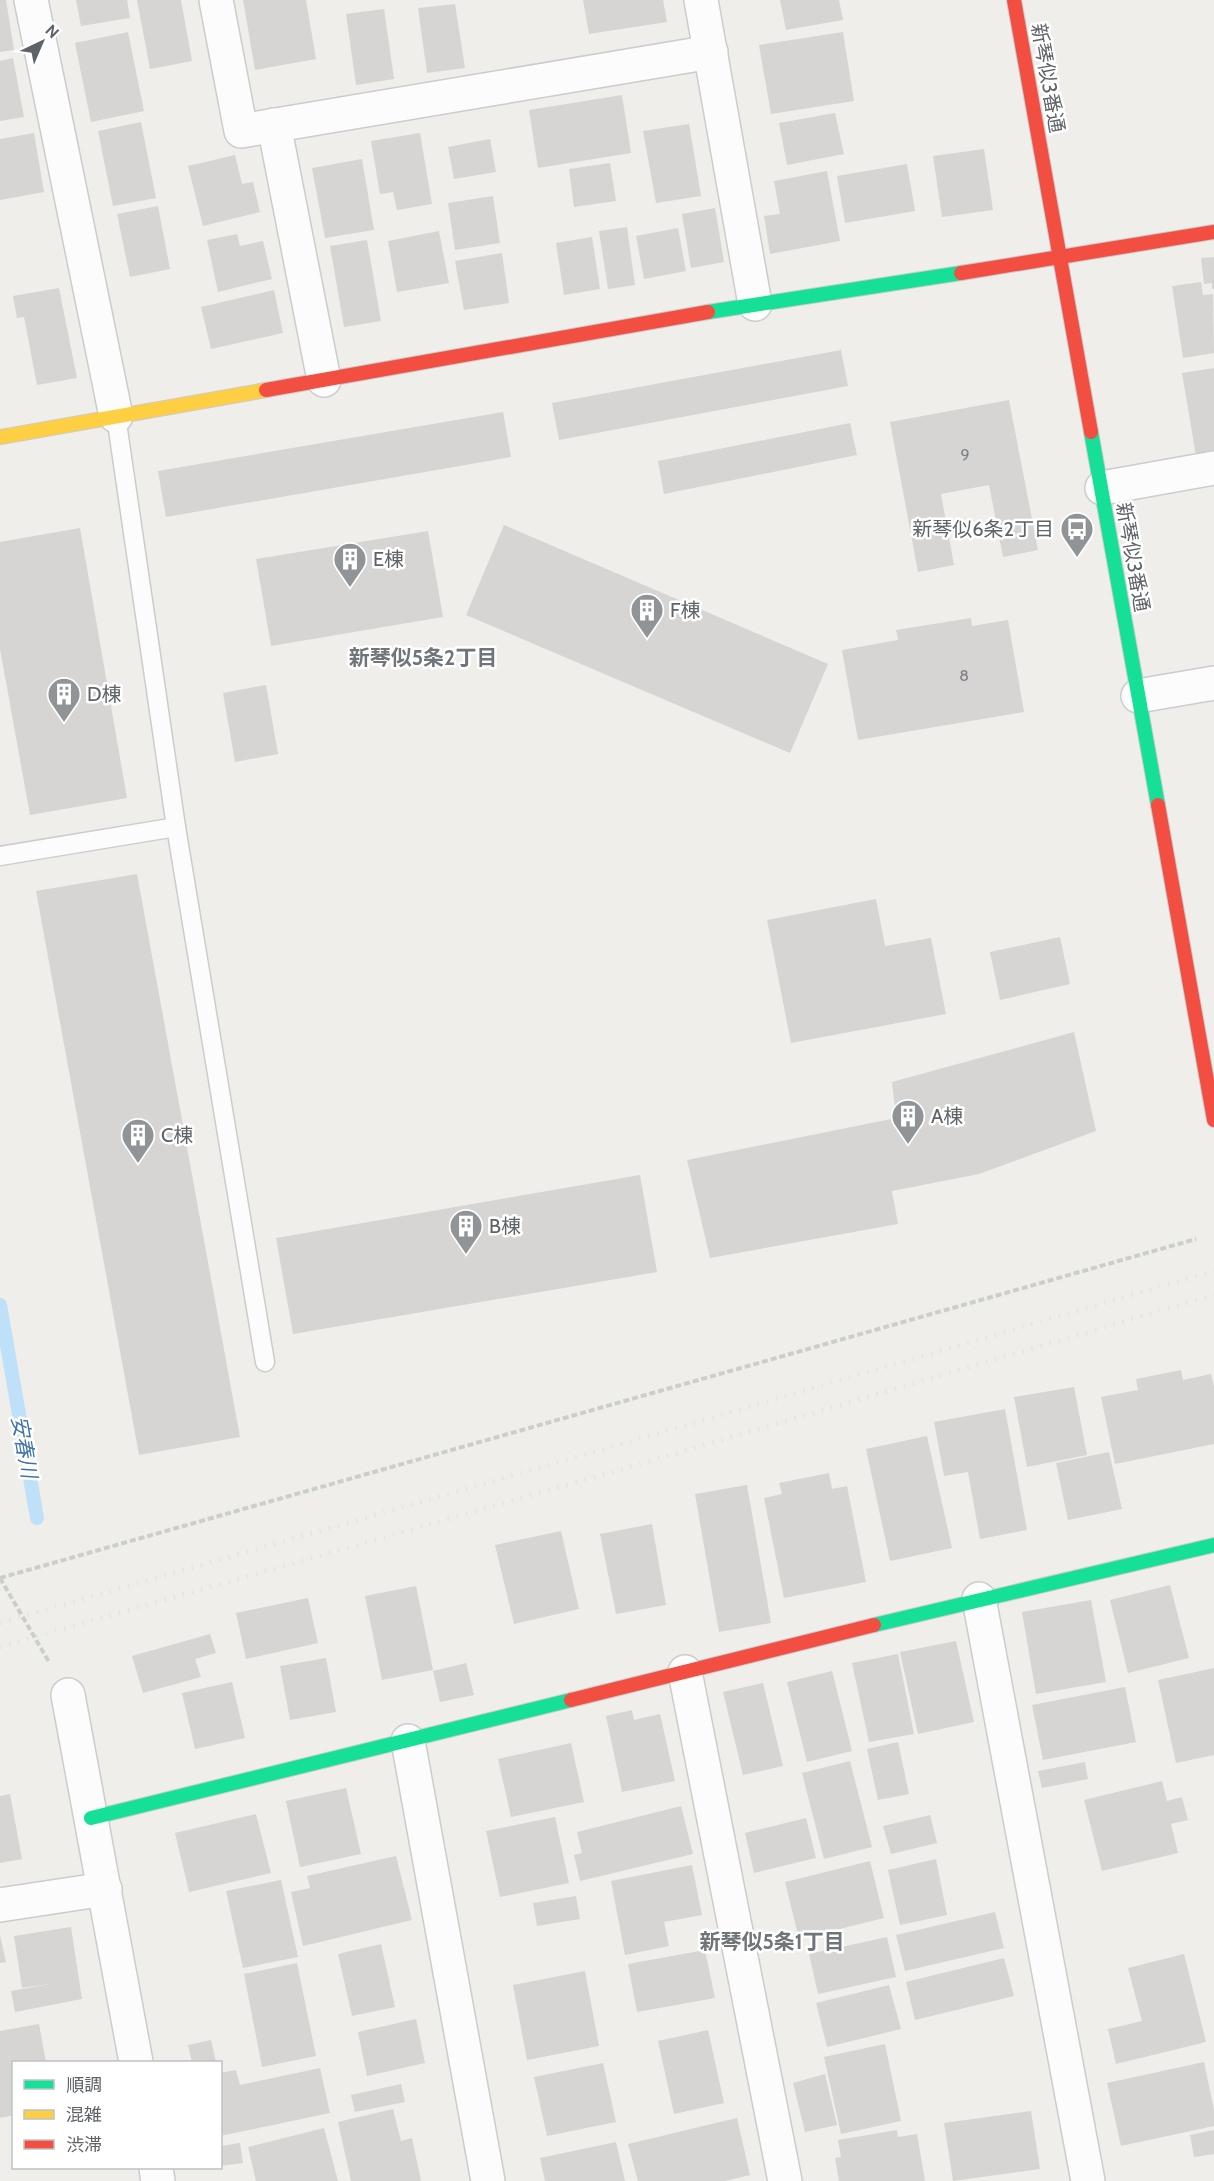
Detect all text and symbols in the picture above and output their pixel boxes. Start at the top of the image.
north arrow [12,12,72,72]
text: N [41,21,63,42]
street label: 新琴似3番通 [1027,21,1069,135]
house number: 9 [960,445,970,464]
street label: 新琴似3番通 [1112,500,1154,614]
bus stop icon: 新琴似6条2丁目 [1059,511,1095,558]
place label: 新琴似6条2丁目 [912,517,1054,541]
building icon: E棟 [332,541,368,588]
place label: E棟 [373,547,404,571]
building icon: F棟 [629,592,665,639]
place label: F棟 [670,598,700,622]
district label: 新琴似5条2丁目 [349,645,497,670]
house number: 8 [959,666,969,685]
building icon: D棟 [46,676,82,723]
place label: D棟 [87,682,122,706]
building icon: A棟 [890,1098,926,1145]
place label: A棟 [931,1104,963,1128]
building icon: C棟 [120,1117,156,1164]
place label: C棟 [161,1123,193,1147]
building icon: B棟 [448,1208,484,1255]
place label: B棟 [489,1214,521,1238]
water label: 安春川 [7,1414,43,1482]
district label: 新琴似5条1丁目 [699,1929,845,1954]
legend [12,2061,222,2169]
text: 順調 [66,2074,102,2096]
text: 混雑 [66,2104,102,2126]
text: 渋滞 [66,2134,102,2156]

